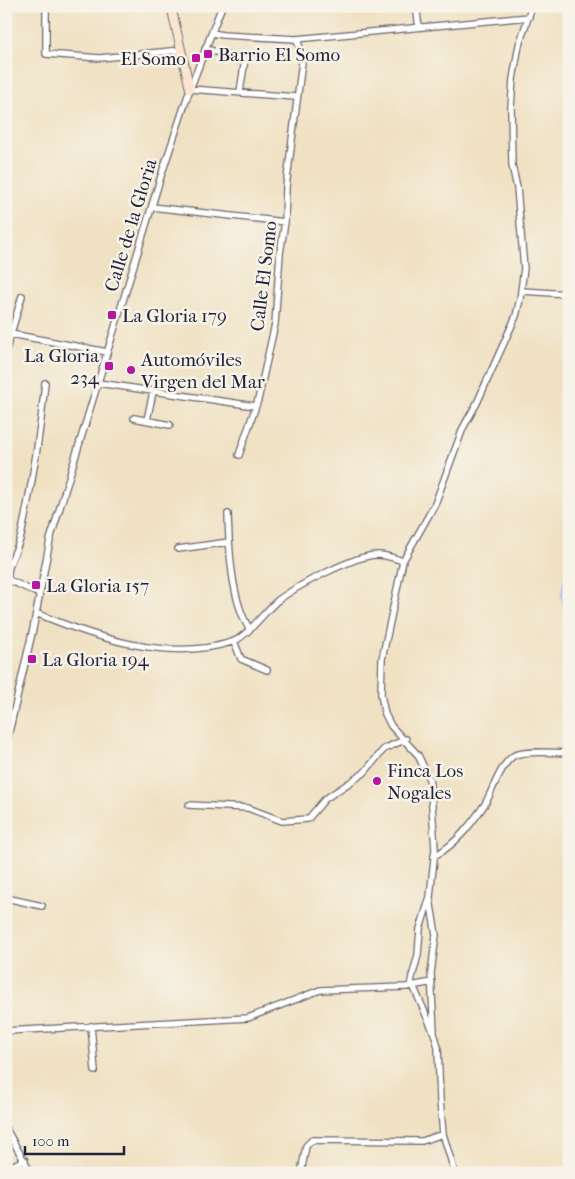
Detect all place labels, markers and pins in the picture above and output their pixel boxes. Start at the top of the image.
place label: Barrio El Somo [218,44,340,66]
place label: El Somo [120,48,186,70]
marker: Barrio El Somo [202,48,214,60]
marker: El Somo [190,52,202,64]
place label: La Gloria 179 [122,305,227,327]
marker: La Gloria 179 [106,309,118,321]
place label: La Gloria 234 [24,345,100,389]
place label: Automóviles Virgen del Mar [140,349,266,393]
marker: La Gloria 234 [103,360,115,372]
marker: Automóviles Virgen del Mar [125,364,137,376]
place label: La Gloria 157 [46,575,149,597]
marker: La Gloria 157 [30,579,42,591]
place label: La Gloria 194 [42,649,150,671]
marker: La Gloria 194 [26,653,38,665]
place label: Finca Los Nogales [387,760,463,804]
marker: Finca Los Nogales [371,775,383,787]

